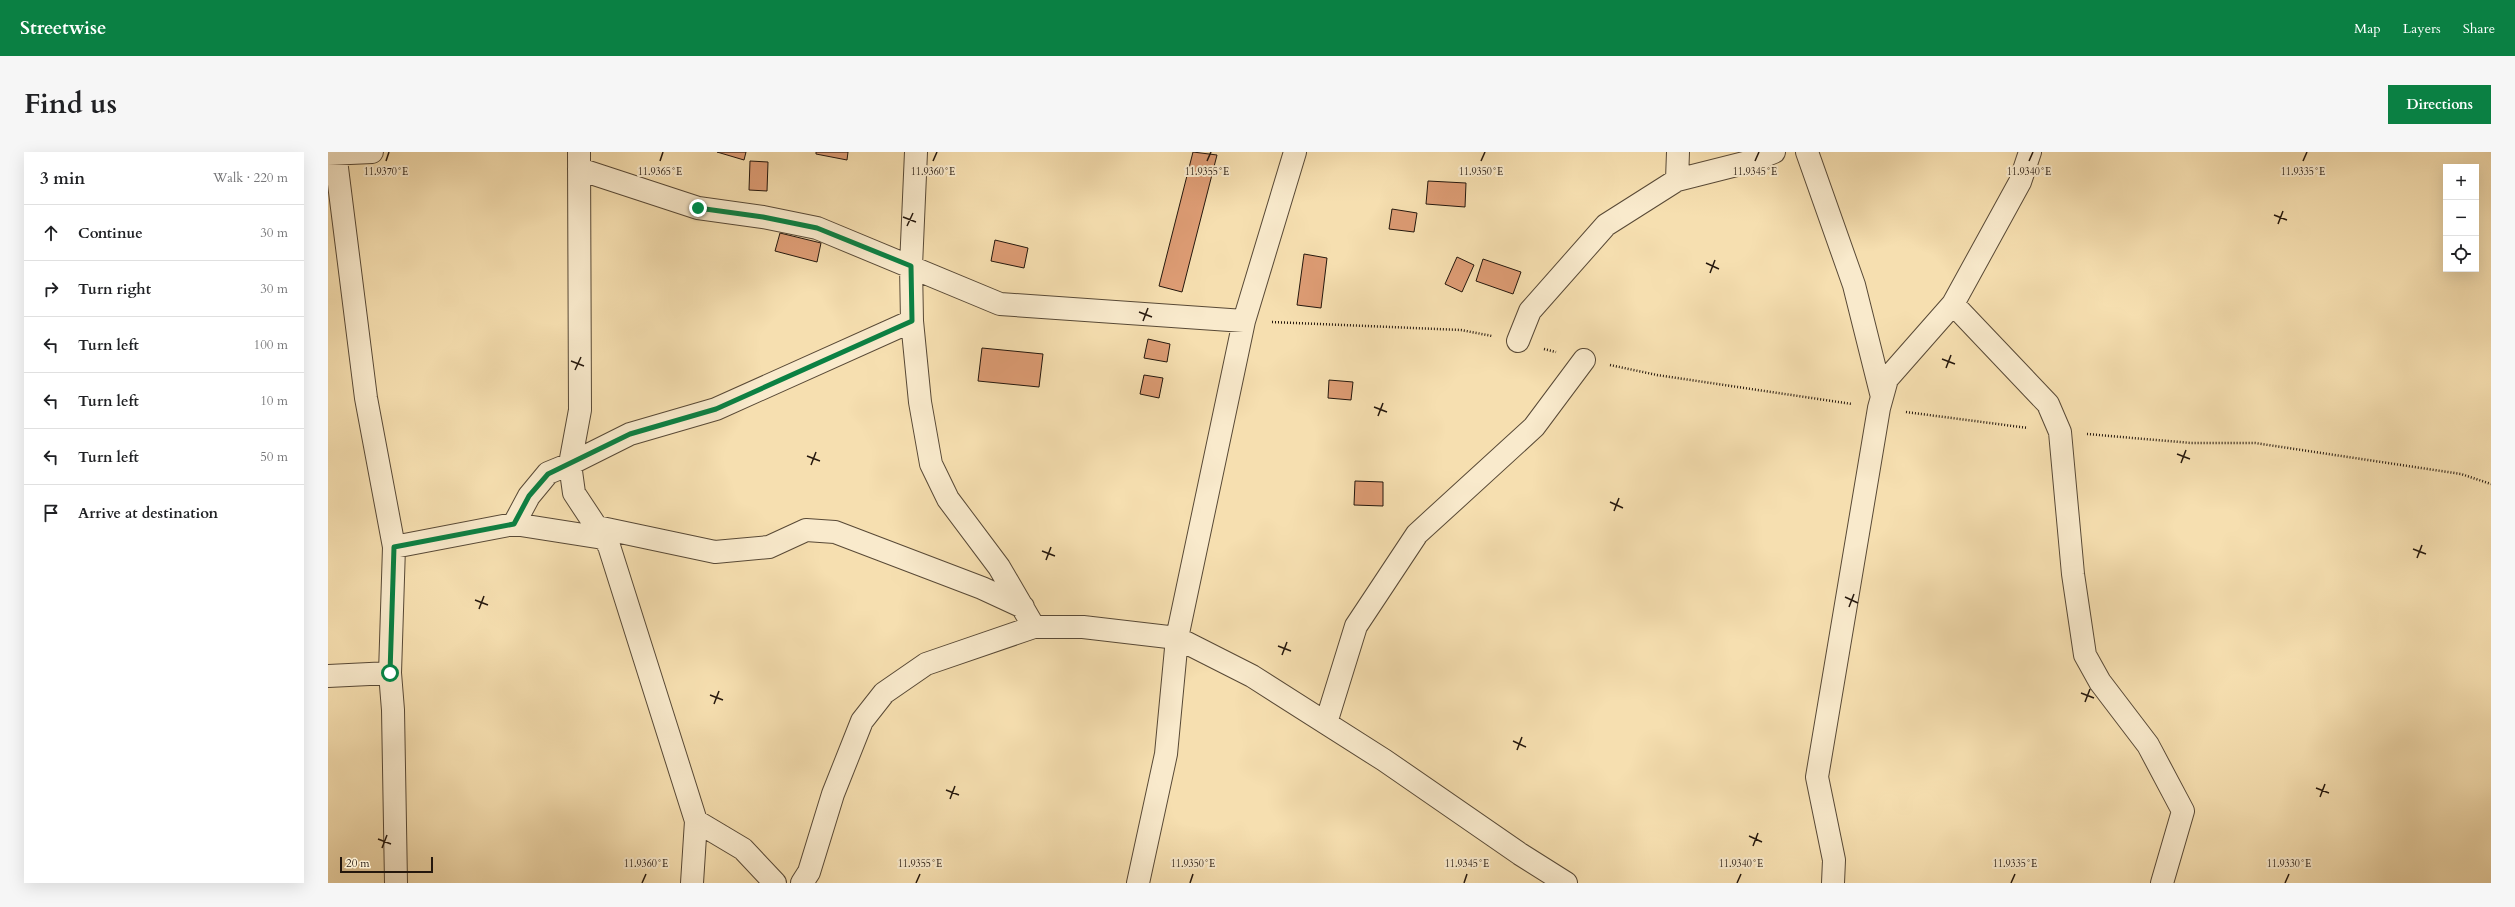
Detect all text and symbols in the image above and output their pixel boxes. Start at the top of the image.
text: Streetwise [20,15,107,41]
text: Map [2354,19,2381,38]
text: Layers [2403,19,2441,38]
text: Share [2463,19,2495,38]
text: Find us [24,85,117,123]
button: Directions [2388,85,2491,124]
map controls [2443,164,2479,272]
button: + [2443,164,2479,200]
text: 11.9370°E [364,165,408,179]
text: 11.9365°E [638,165,682,179]
text: 11.9360°E [911,165,955,179]
text: 11.9355°E [1185,165,1229,179]
text: 11.9350°E [1459,165,1503,179]
text: 11.9345°E [1733,165,1777,179]
text: 11.9340°E [2007,165,2051,179]
text: 11.9335°E [2281,165,2325,179]
text: 3 min [40,167,85,190]
text: Walk · 220 m [213,169,288,187]
route end [689,199,707,217]
button: − [2443,200,2479,236]
icon: ahead [40,222,62,244]
text: Continue [78,223,143,243]
text: 30 m [260,224,288,242]
button: locate [2443,236,2479,272]
icon: right [40,278,62,300]
text: Turn right [78,279,151,299]
text: 30 m [260,280,288,298]
icon: left [40,334,62,356]
text: Turn left [78,335,139,355]
text: 100 m [254,336,288,354]
icon: left [40,390,62,412]
text: Turn left [78,391,139,411]
text: 10 m [260,392,288,410]
icon: left [40,446,62,468]
text: Turn left [78,447,139,467]
text: 50 m [260,448,288,466]
icon: arrive [40,502,62,524]
text: Arrive at destination [78,503,218,523]
route start [381,664,399,682]
scale bar [340,855,433,874]
text: 20 m [346,856,370,871]
text: 11.9360°E [624,857,668,871]
text: 11.9355°E [898,857,942,871]
text: 11.9350°E [1171,857,1215,871]
text: 11.9345°E [1445,857,1489,871]
text: 11.9340°E [1719,857,1763,871]
text: 11.9335°E [1993,857,2037,871]
text: 11.9330°E [2267,857,2311,871]

